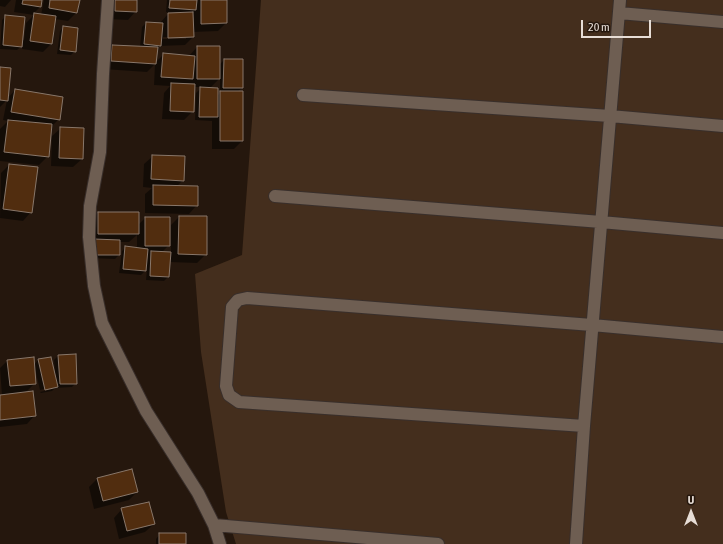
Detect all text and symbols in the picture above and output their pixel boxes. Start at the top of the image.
scale bar [583,12,653,38]
text: 20 m [588,20,610,34]
north arrow [671,492,711,532]
text: U [688,494,694,506]

